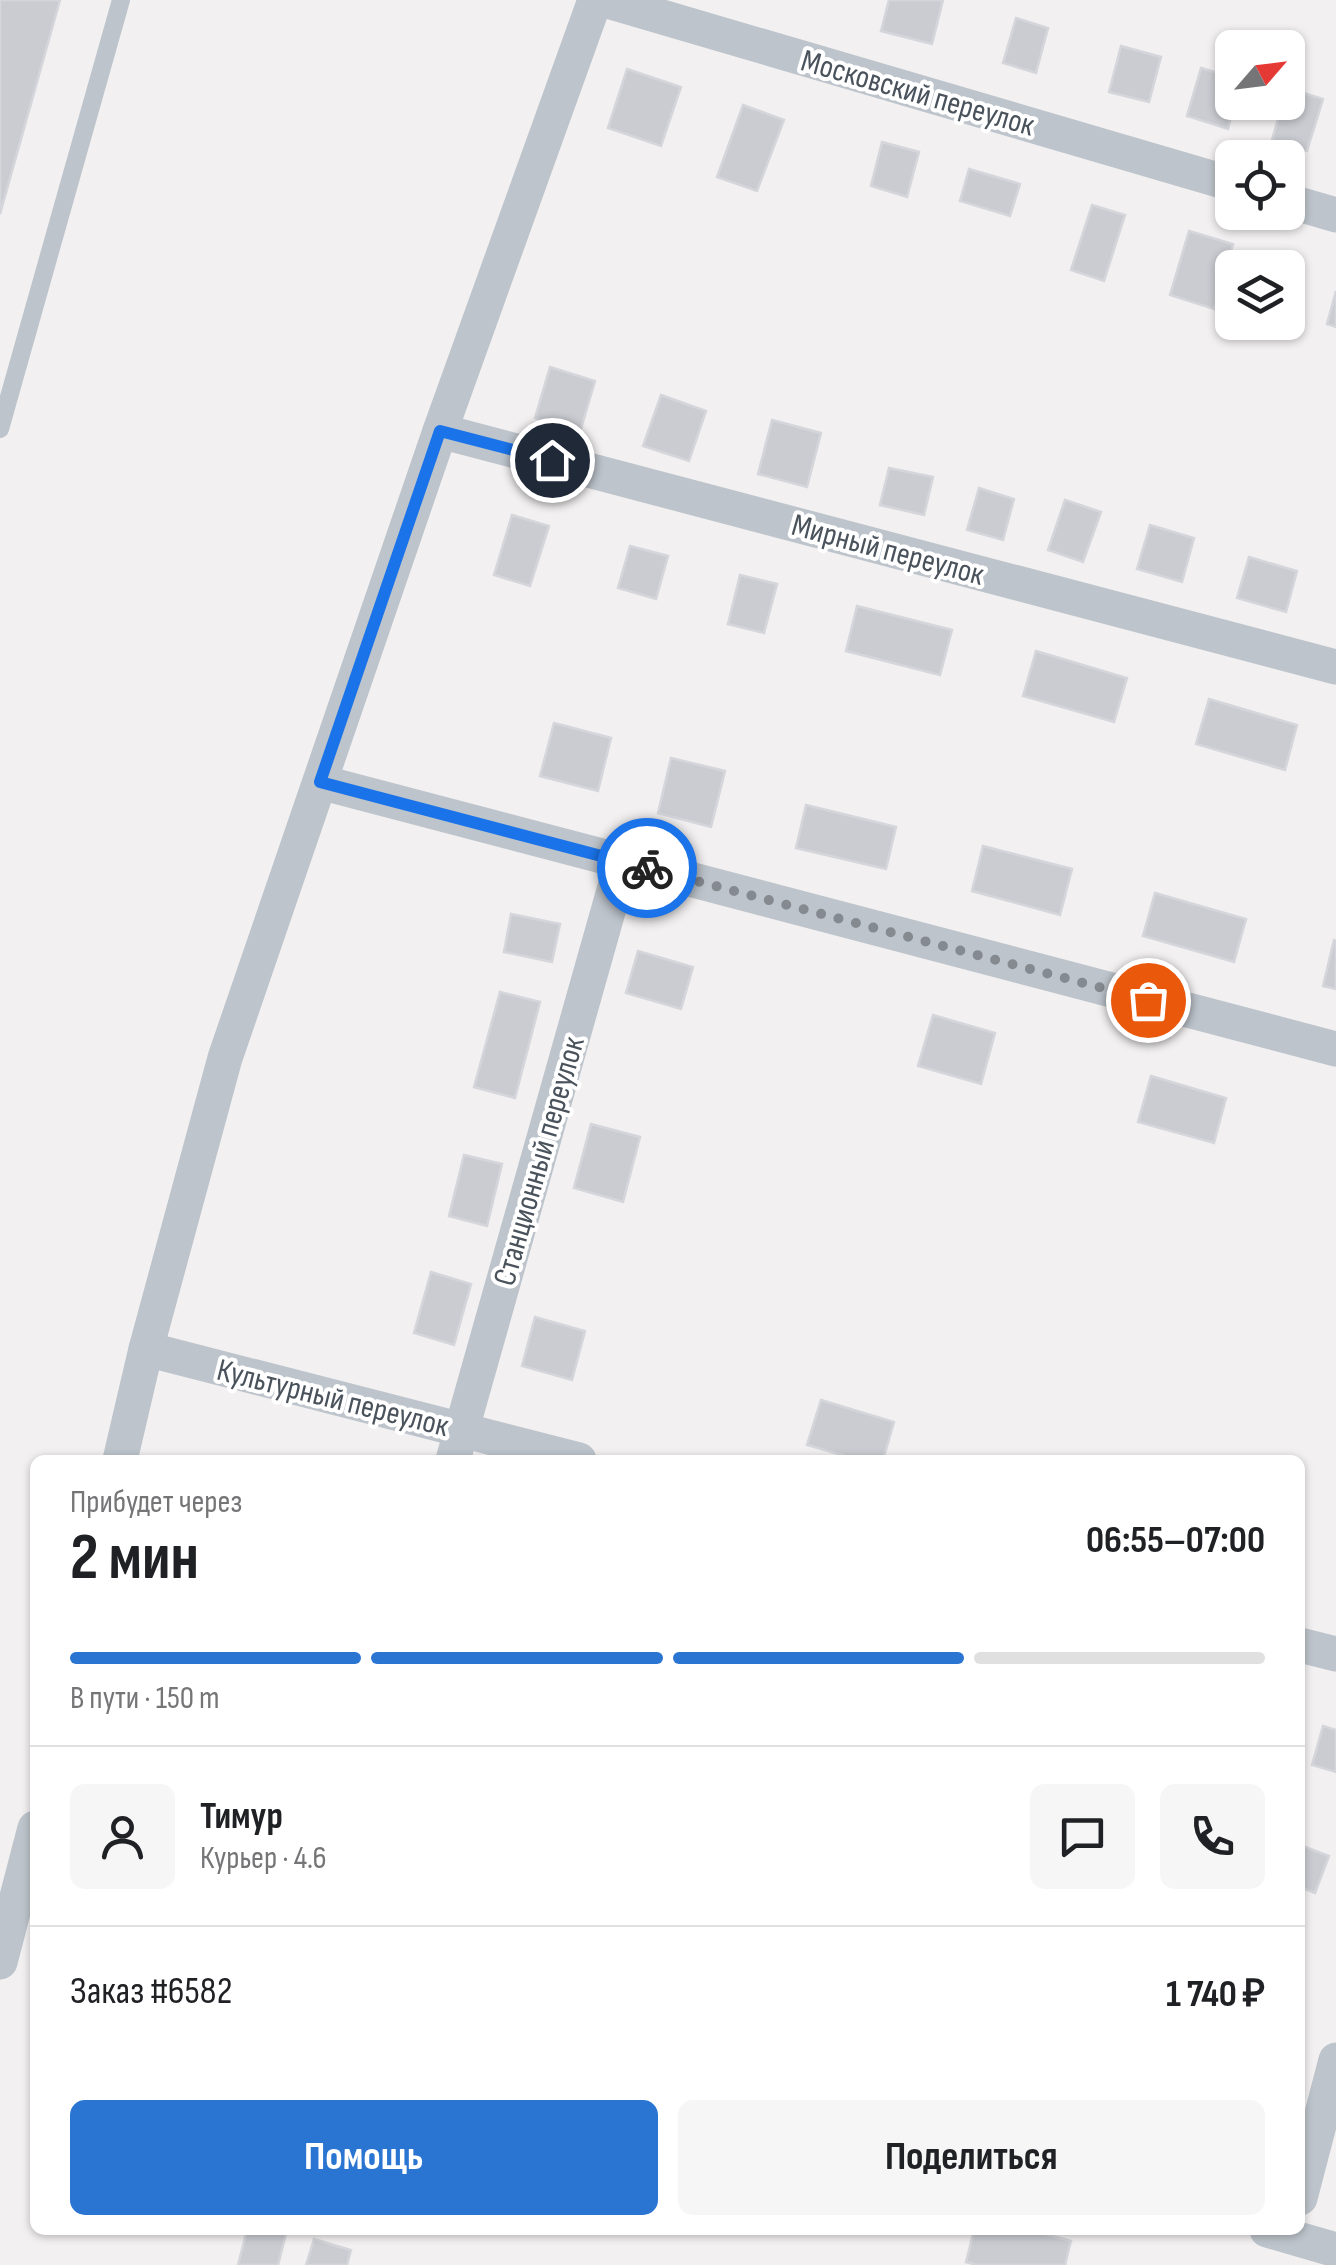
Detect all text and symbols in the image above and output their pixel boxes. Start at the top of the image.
north arrow [1215,30,1305,120]
map controls [1215,30,1305,340]
street label: Московский переулок [797,42,1039,146]
button: locate [1215,140,1305,230]
button: layers [1215,250,1305,340]
pin [510,418,595,503]
icon: home [525,433,580,488]
street label: Мирный переулок [787,506,989,595]
courier [597,818,697,918]
icon: bike [620,841,675,896]
pin [1106,958,1191,1043]
icon: bag [1121,973,1176,1028]
street label: Станционный переулок [485,1032,594,1290]
street label: Культурный переулок [213,1351,453,1446]
text: Прибудет через [70,1483,242,1522]
text: 06:55–07:00 [1086,1518,1265,1563]
text: 2 мин [70,1520,199,1598]
text: В пути · 150 m [70,1679,220,1718]
button: person [70,1784,175,1889]
button: chat [1030,1784,1135,1889]
button: phone [1160,1784,1265,1889]
text: Тимур [200,1794,283,1839]
text: Курьер · 4.6 [200,1839,326,1878]
text: Заказ #6582 [70,1969,233,2014]
text: 1 740 ₽ [1166,1972,1265,2017]
button: Помощь [70,2100,658,2215]
button: Поделиться [678,2100,1265,2215]

